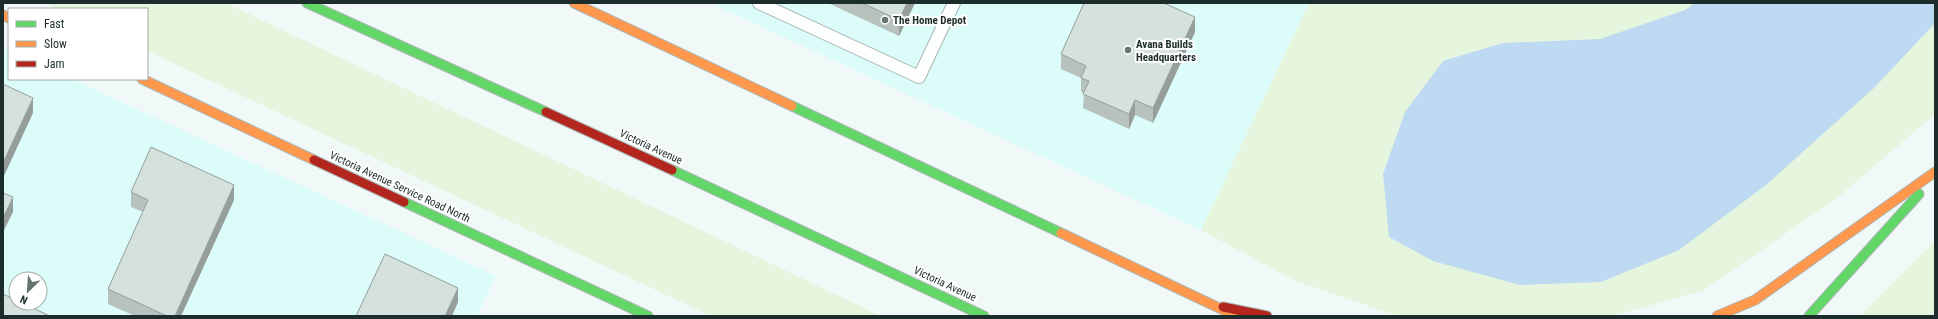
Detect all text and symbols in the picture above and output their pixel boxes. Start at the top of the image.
legend [8,8,148,80]
place label: The Home Depot [893,14,967,27]
marker: The Home Depot [880,15,890,25]
text: Fast [44,17,65,31]
text: Slow [44,37,67,51]
place label: Avana Builds Headquarters [1136,38,1196,64]
marker: Avana Builds Headquarters [1123,45,1133,55]
text: Jam [44,57,65,71]
street label: Victoria Avenue [618,127,684,167]
street label: Victoria Avenue Service Road North [328,149,472,225]
street label: Victoria Avenue [912,264,978,304]
north arrow [8,271,48,311]
text: N [18,292,30,307]

